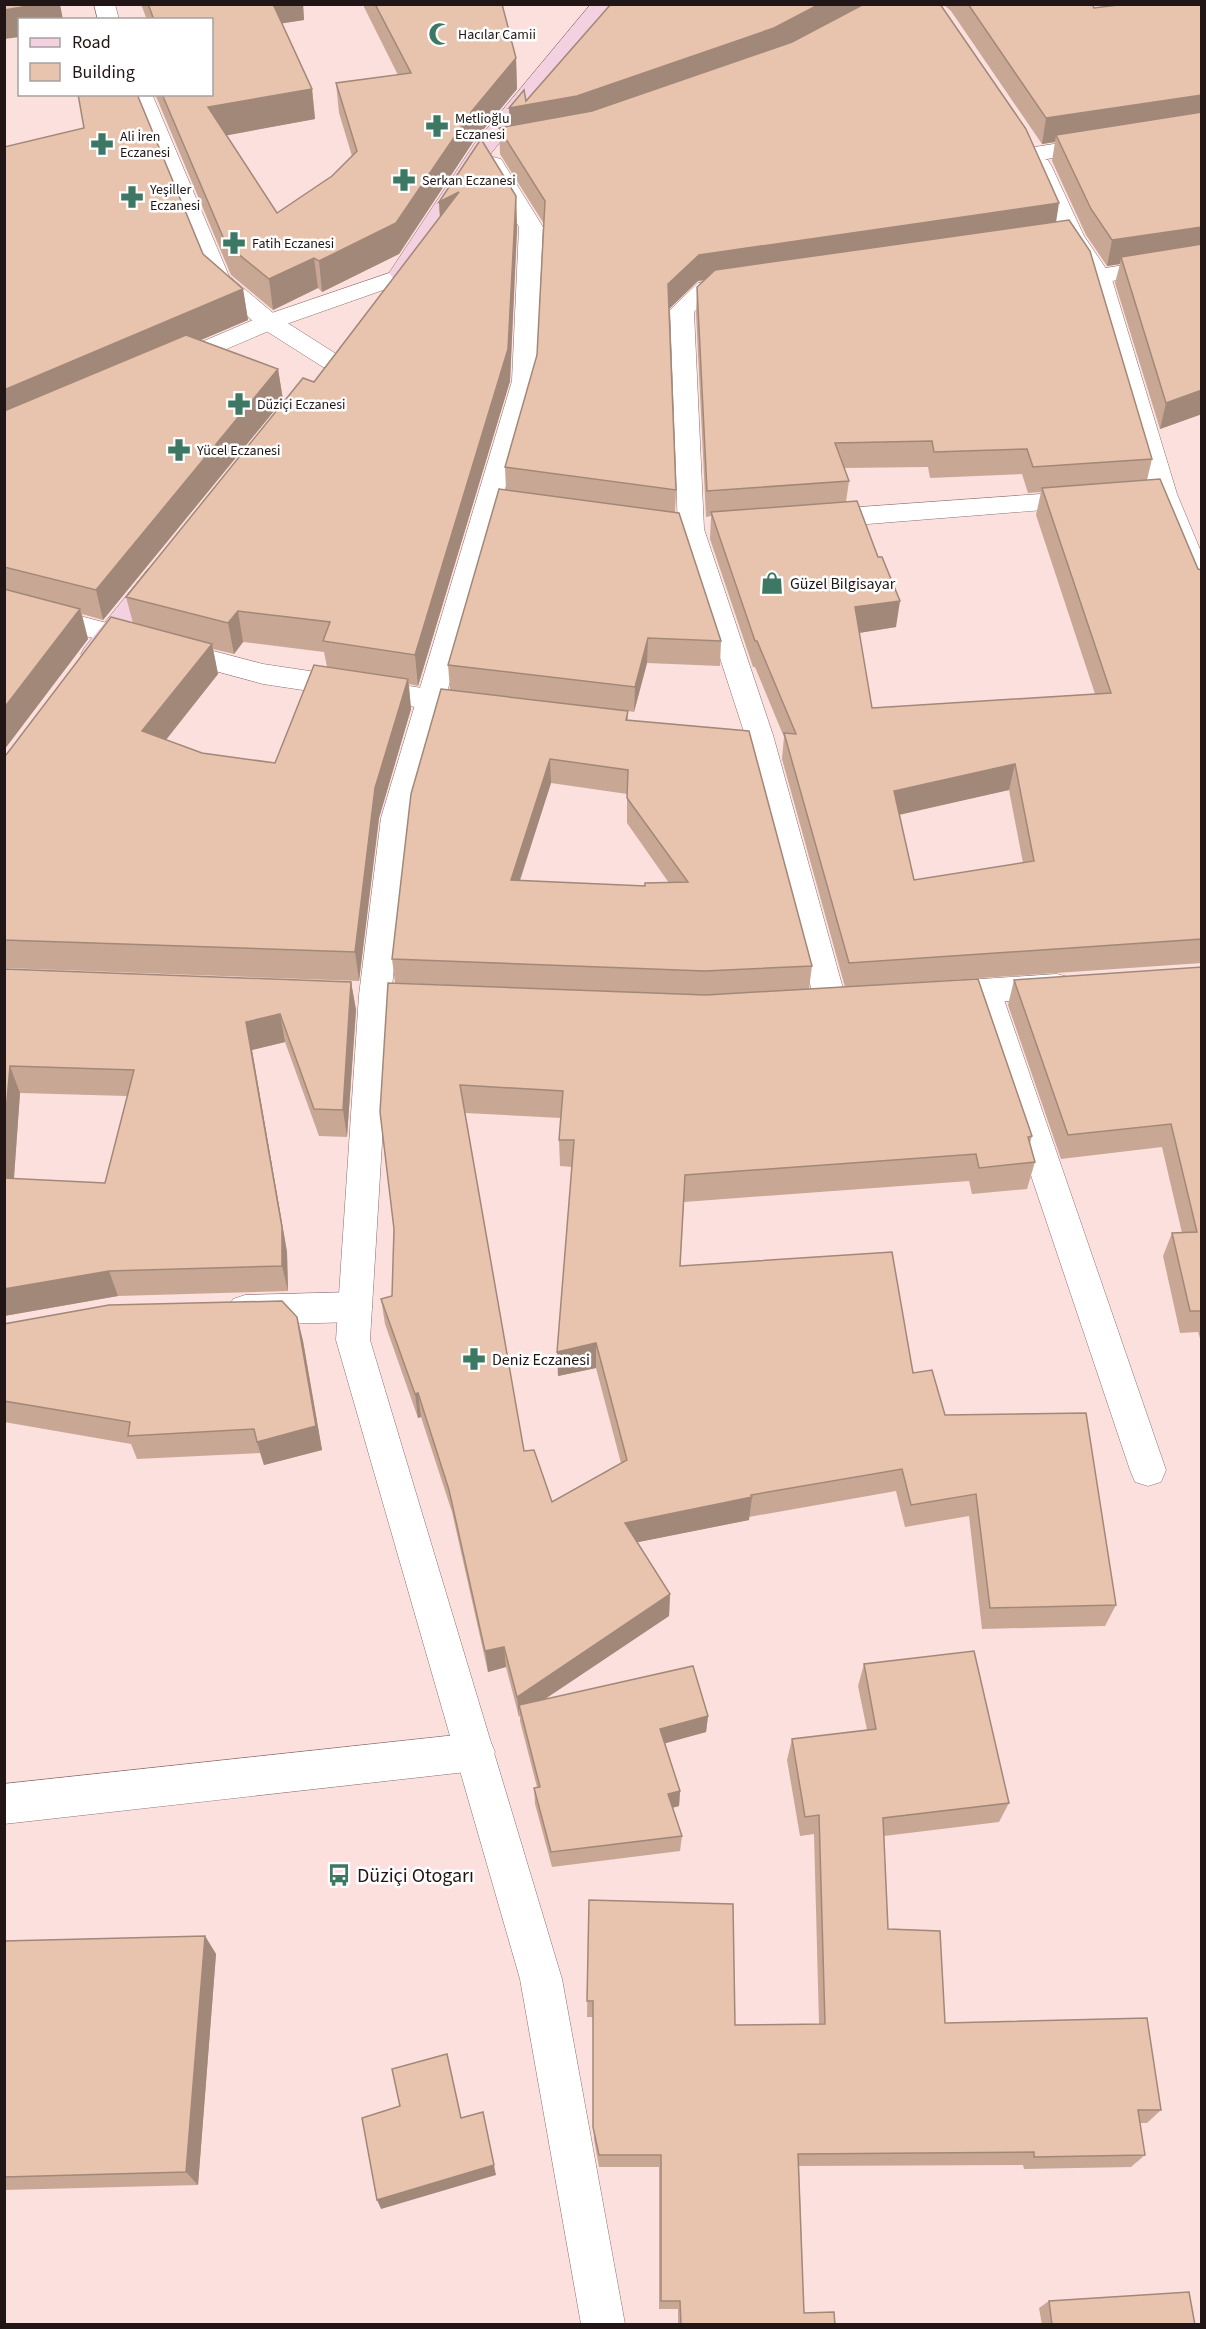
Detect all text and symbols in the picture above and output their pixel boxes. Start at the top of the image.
legend [18,18,213,96]
mosque icon: Hacılar Camii [427,21,453,47]
place label: Hacılar Camii [458,25,536,45]
text: Road [72,30,111,55]
text: Building [72,60,135,85]
place label: Metlioğlu Eczanesi [455,109,510,145]
pharmacy icon: Metlioğlu Eczanesi [424,113,450,139]
place label: Ali İren Eczanesi [120,127,170,163]
pharmacy icon: Ali İren Eczanesi [89,131,115,157]
pharmacy icon: Serkan Eczanesi [391,167,417,193]
place label: Serkan Eczanesi [422,171,516,191]
place label: Yeşiller Eczanesi [149,180,200,216]
pharmacy icon: Yeşiller Eczanesi [119,184,145,210]
pharmacy icon: Fatih Eczanesi [221,230,247,256]
place label: Fatih Eczanesi [252,234,334,254]
pharmacy icon: Düziçi Eczanesi [226,391,252,417]
place label: Düziçi Eczanesi [257,395,345,415]
pharmacy icon: Yücel Eczanesi [166,437,192,463]
place label: Yücel Eczanesi [196,441,280,461]
shop icon: Güzel Bilgisayar [759,570,785,596]
place label: Güzel Bilgisayar [790,573,896,595]
pharmacy icon: Deniz Eczanesi [461,1346,487,1372]
place label: Deniz Eczanesi [492,1349,590,1371]
bus stop icon: Düziçi Otogarı [326,1862,352,1888]
place label: Düziçi Otogarı [357,1862,474,1890]

